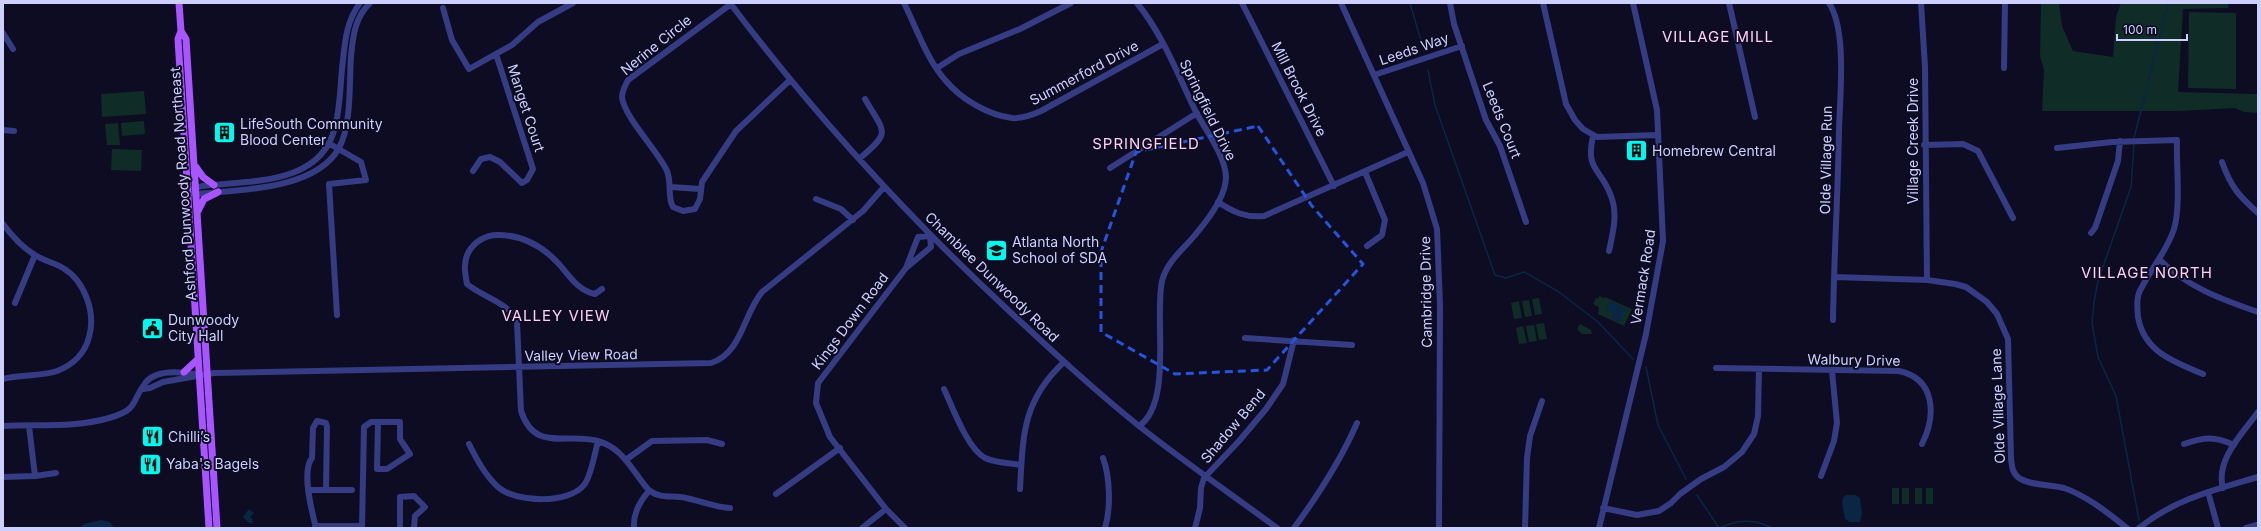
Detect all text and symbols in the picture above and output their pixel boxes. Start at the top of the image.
street label: Nerine Circle [617,11,695,78]
scale bar [2117,16,2187,42]
text: 100 m [2123,22,2157,37]
district label: VILLAGE MILL [1662,27,1774,46]
street label: Leeds Way [1377,29,1451,68]
street label: Summerford Drive [1026,37,1141,108]
street label: Mill Brook Drive [1268,39,1331,139]
street label: Springfield Drive [1177,56,1240,163]
street label: Manget Court [504,62,549,154]
street label: Ashford Dunwoody Road Northeast [166,66,199,301]
street label: Village Creek Drive [1904,78,1921,204]
street label: Leeds Court [1479,79,1526,161]
street label: Olde Village Run [1816,105,1835,214]
place label: LifeSouth Community Blood Center [240,115,383,148]
building icon: LifeSouth Community Blood Center [212,119,238,145]
district label: SPRINGFIELD [1092,134,1200,153]
building icon: Homebrew Central [1623,138,1649,164]
place label: Homebrew Central [1652,142,1776,159]
street label: Chamblee Dunwoody Road [922,208,1063,345]
street label: Vermack Road [1627,228,1658,326]
place label: Atlanta North School of SDA [1012,233,1107,266]
street label: Cambridge Drive [1416,236,1435,348]
school or university icon: Atlanta North School of SDA [983,237,1009,263]
district label: VILLAGE NORTH [2081,263,2213,282]
street label: Kings Down Road [808,269,892,372]
district label: VALLEY VIEW [501,306,611,325]
place label: Dunwoody City Hall [168,311,239,344]
public building icon: Dunwoody City Hall [139,315,165,341]
street label: Valley View Road [524,345,638,364]
street label: Olde Village Lane [1987,348,2008,464]
street label: Walbury Drive [1807,350,1901,369]
street label: Shadow Bend [1197,385,1269,466]
restaurant icon: Chilli’s [139,424,165,450]
place label: Chilli’s [168,428,210,445]
restaurant icon: Yaba's Bagels [137,451,163,477]
place label: Yaba's Bagels [166,455,259,472]

